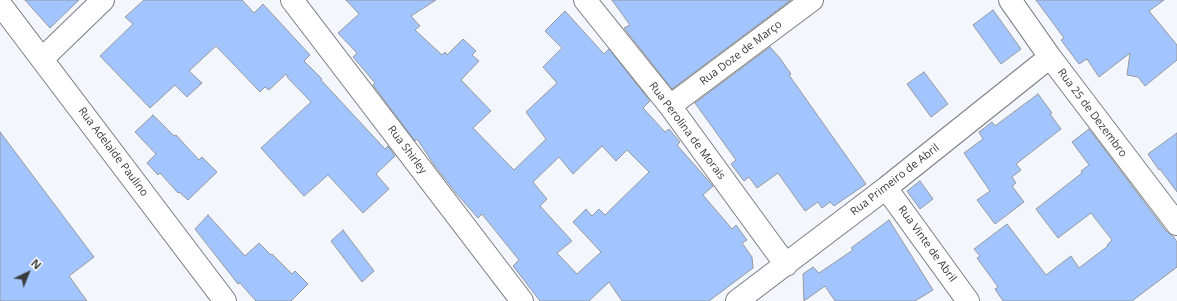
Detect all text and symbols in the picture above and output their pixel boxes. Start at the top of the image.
street label: Rua Doze de Março [697,18,785,88]
street label: Rua 25 de Dezembro [1054,66,1130,160]
street label: Rua Perolina de Morais [646,80,728,182]
street label: Rua Adelaide Paulino [75,105,151,199]
street label: Rua Shirley [385,123,429,177]
street label: Rua Primeiro de Abril [848,141,942,219]
street label: Rua Vinte de Abril [895,203,959,285]
north arrow [8,253,48,293]
text: N [28,255,45,272]

